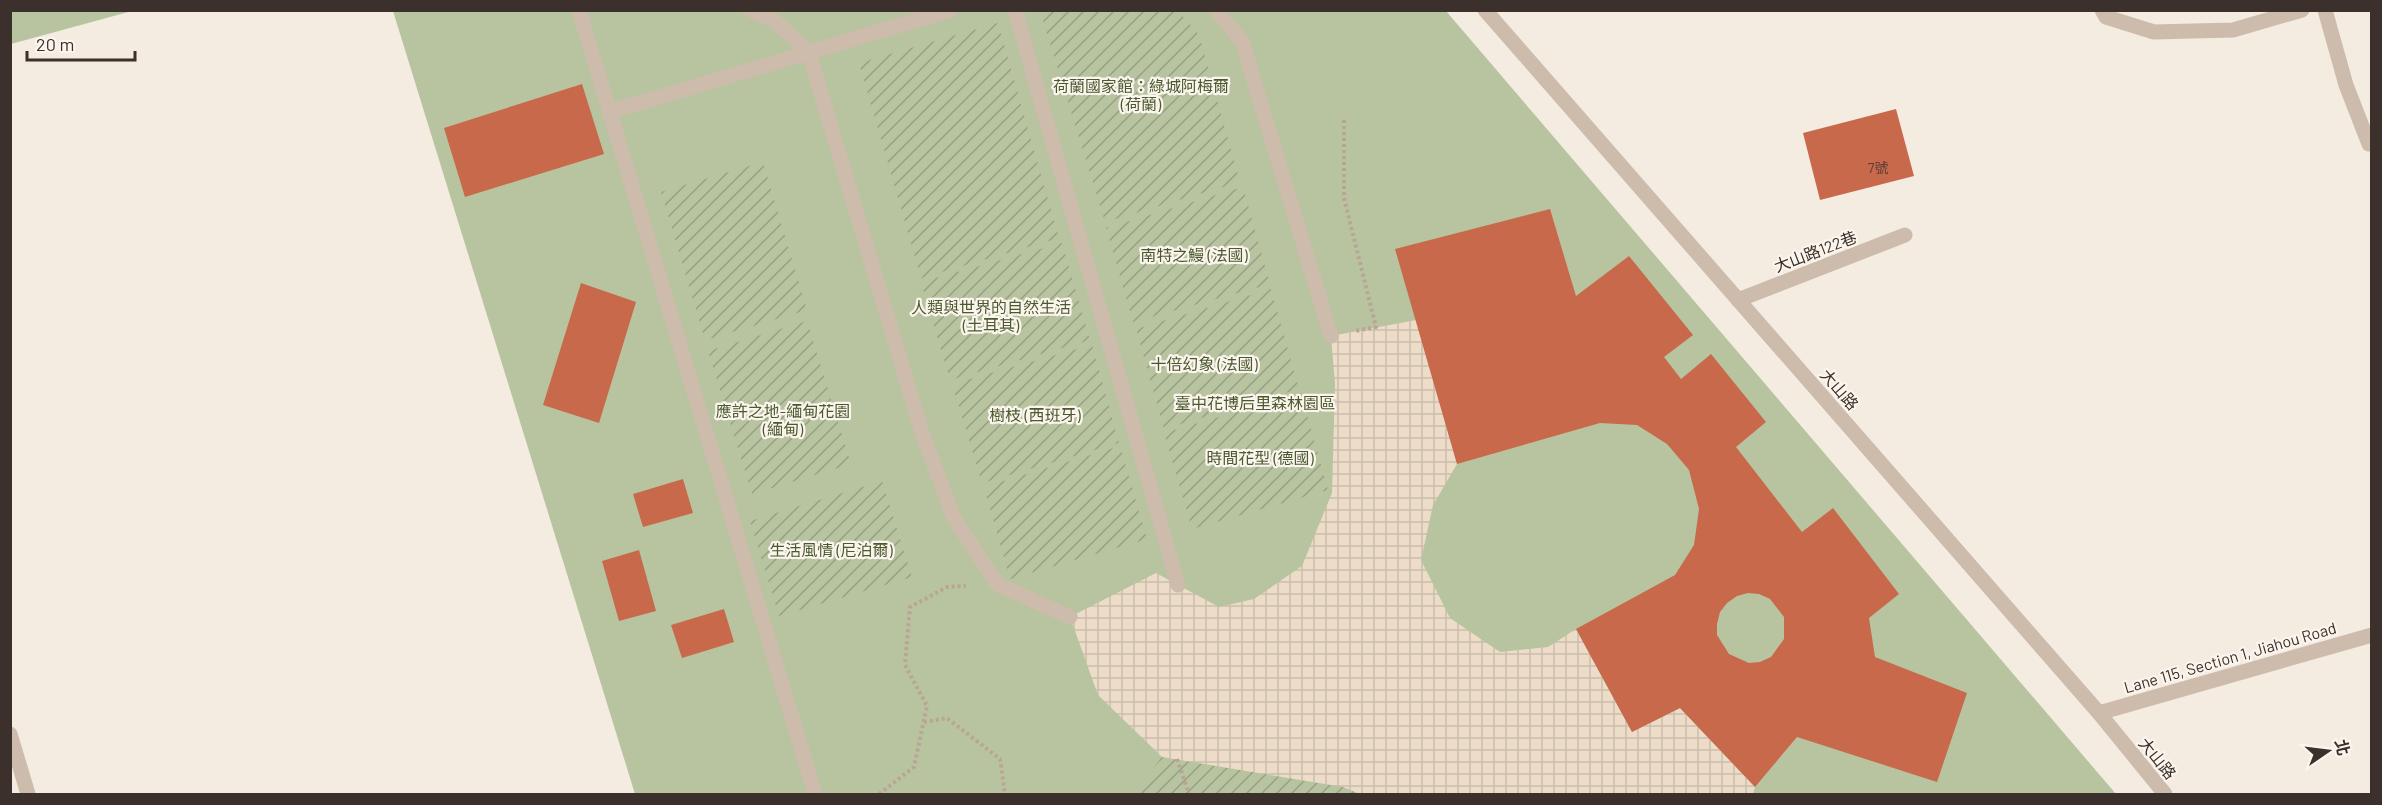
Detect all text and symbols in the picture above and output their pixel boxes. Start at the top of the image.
scale bar [27,24,135,62]
text: 20 m [36,33,74,55]
park label: 荷蘭國家館：綠城阿梅爾 (荷蘭) [1053,76,1229,113]
house number: 7號 [1868,159,1888,176]
street label: 大山路122巷 [1771,227,1859,275]
park label: 南特之鰻 (法國) [1140,245,1249,264]
park label: 人類與世界的自然生活 (土耳其) [911,297,1071,334]
park label: 十倍幻象 (法國) [1150,354,1259,373]
street label: 大山路 [1817,365,1863,413]
park label: 臺中花博后里森林園區 [1175,393,1335,412]
park label: 應許之地-緬甸花園 (緬甸) [716,401,850,438]
park label: 樹枝 (西班牙) [989,405,1082,424]
park label: 時間花型 (德國) [1206,448,1315,467]
park label: 生活風情 (尼泊爾) [769,540,894,559]
street label: Lane 115, Section 1, Jiahou Road [2122,618,2338,696]
north arrow [2298,721,2358,781]
street label: 大山路 [2136,733,2180,783]
text: 北 [2332,737,2354,757]

